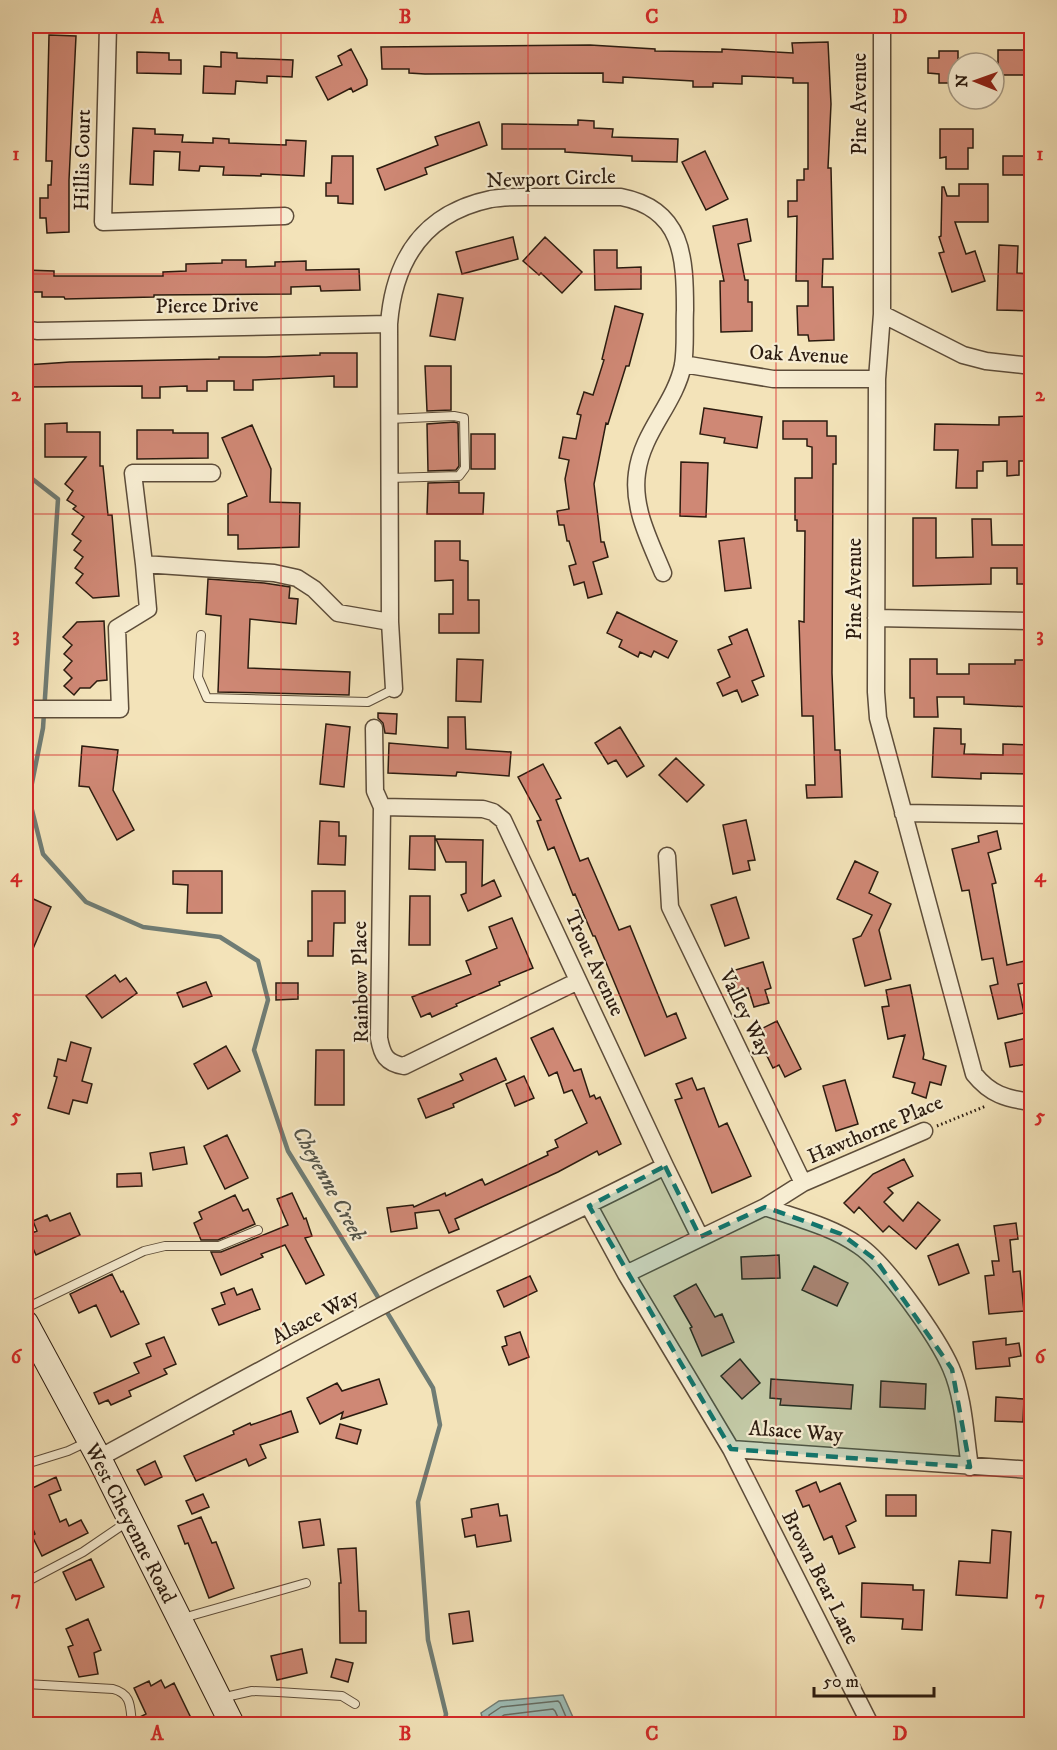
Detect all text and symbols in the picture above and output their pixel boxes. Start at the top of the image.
text: A [150,5,165,30]
text: B [399,5,411,30]
text: C [645,5,659,30]
text: D [893,5,908,30]
north arrow [946,51,1006,111]
street label: Pine Avenue [847,53,873,155]
text: N [952,74,972,87]
street label: Hillis Court [69,109,97,211]
text: 1 [12,142,20,167]
text: 1 [1036,142,1044,167]
street label: Newport Circle [486,164,617,194]
street label: Pierce Drive [155,292,259,320]
street label: Oak Avenue [749,339,849,371]
text: 2 [11,383,22,408]
text: 2 [1035,383,1046,408]
street label: Pine Avenue [842,538,868,640]
text: 3 [12,623,20,648]
text: 3 [1036,623,1044,648]
text: 4 [10,864,23,889]
text: 4 [1034,864,1047,889]
street label: Trout Avenue [558,906,630,1021]
street label: Rainbow Place [347,920,375,1043]
street label: Valley Way [713,965,778,1062]
street label: Hawthorne Place [804,1090,947,1170]
text: 5 [10,1104,21,1129]
text: 5 [1034,1104,1045,1129]
water label: Cheyenne Creek [286,1121,372,1247]
street label: Alsace Way [268,1283,364,1351]
text: 6 [11,1345,23,1370]
text: 6 [1035,1345,1047,1370]
street label: Alsace Way [748,1416,845,1448]
street label: West Cheyenne Road [78,1438,182,1608]
street label: Brown Bear Lane [775,1506,865,1649]
text: 7 [11,1586,21,1611]
text: 7 [1035,1586,1045,1611]
scale bar [814,1660,934,1698]
text: 50 m [823,1671,859,1693]
text: A [150,1722,165,1747]
text: B [399,1722,411,1747]
text: C [645,1722,659,1747]
text: D [893,1722,908,1747]

